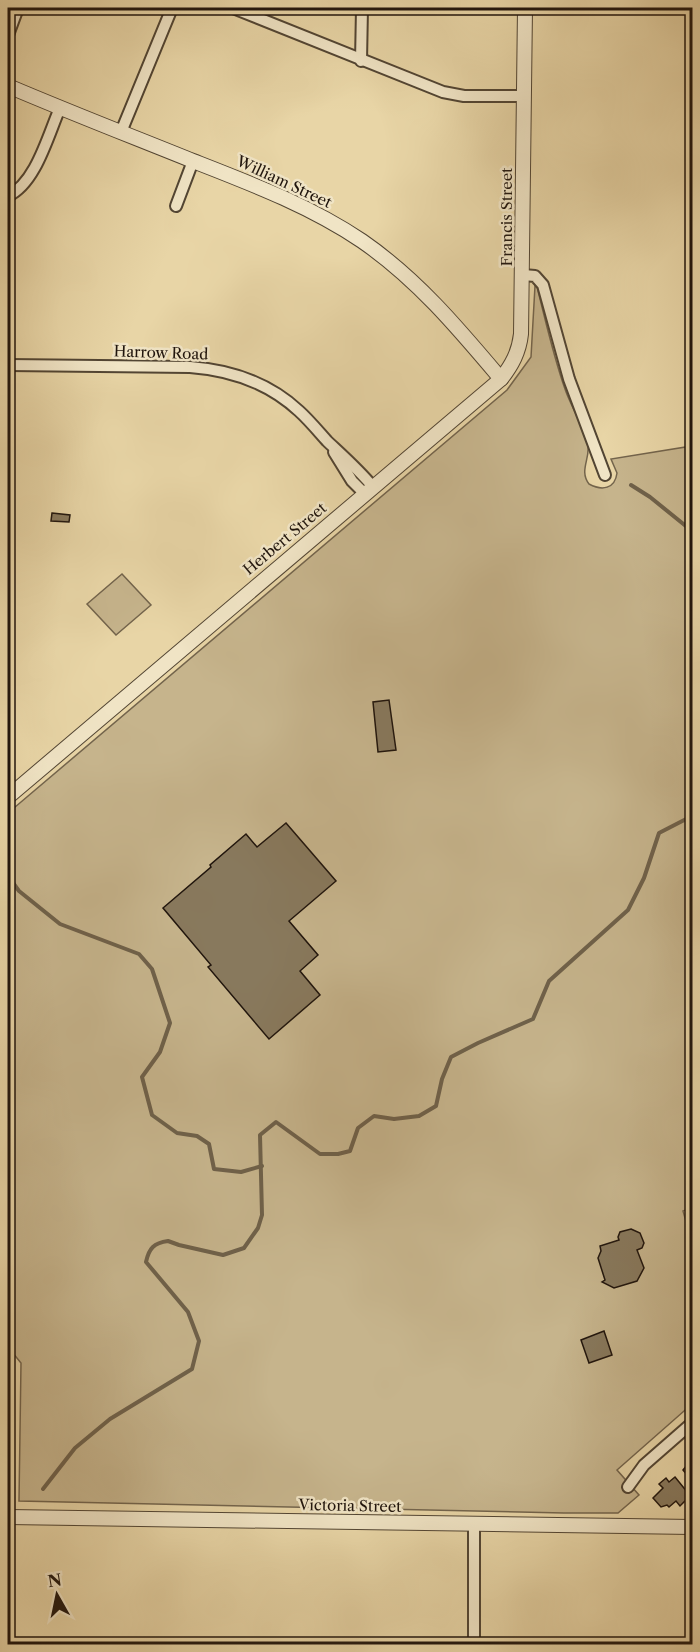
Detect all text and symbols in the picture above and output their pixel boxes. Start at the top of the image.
street label: William Street [233,151,335,212]
street label: Francis Street [497,167,516,266]
street label: Harrow Road [113,341,209,364]
street label: Herbert Street [239,498,331,579]
street label: Victoria Street [297,1495,402,1516]
north arrow [27,1565,87,1625]
text: N [46,1569,63,1591]

